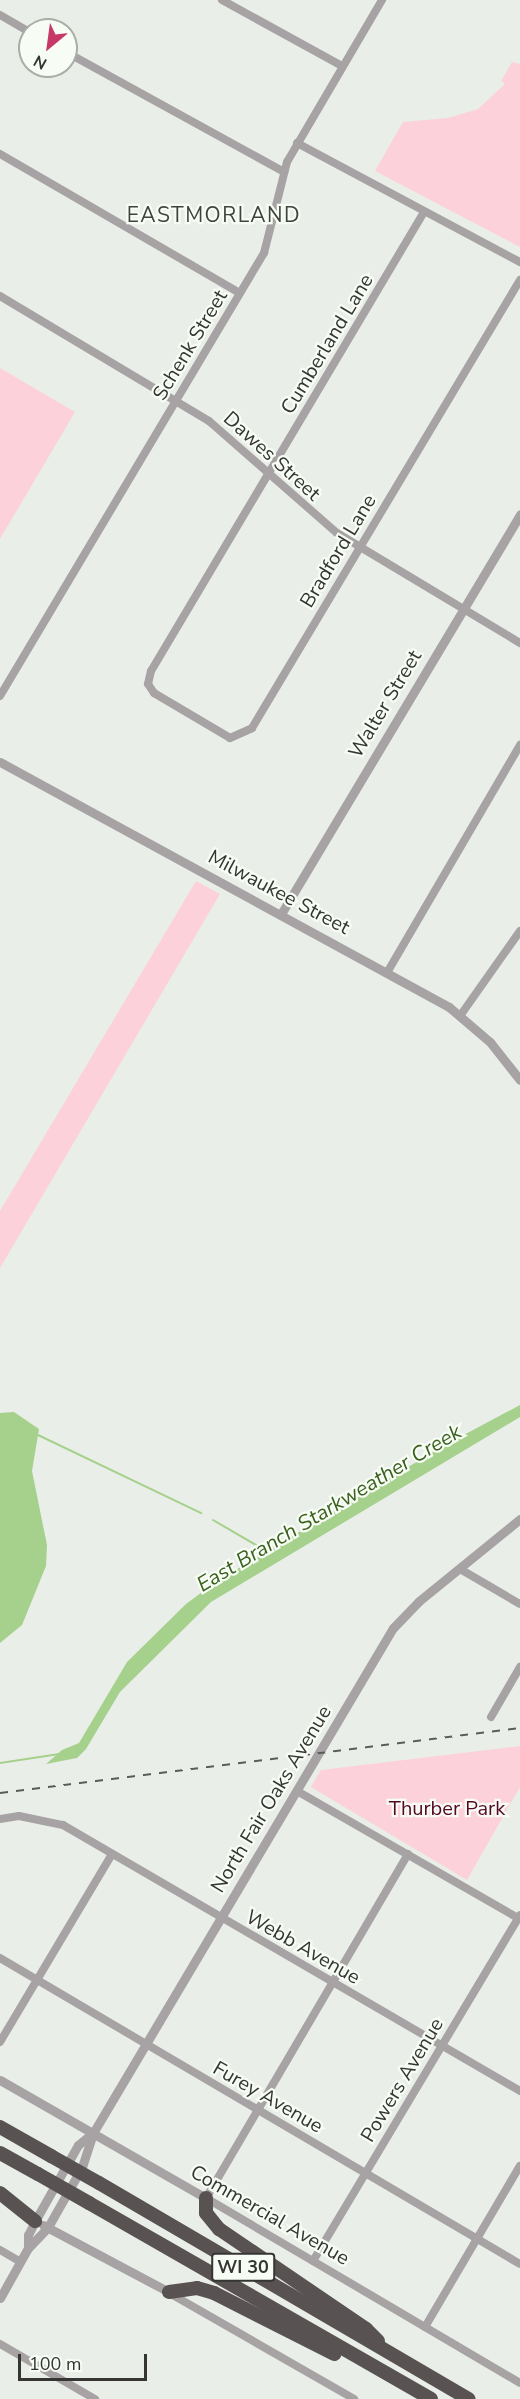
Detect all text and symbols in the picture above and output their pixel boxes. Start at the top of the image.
north arrow [18,18,78,78]
text: N [30,49,51,75]
district label: EASTMORLAND [127,202,301,228]
street label: Cumberland Lane [276,270,378,418]
street label: Schenk Street [148,285,232,405]
street label: Dawes Street [219,406,325,506]
street label: Bradford Lane [295,490,381,612]
street label: Walter Street [343,646,427,762]
street label: Milwaukee Street [204,845,354,939]
water label: East Branch Starkweather Creek [192,1419,466,1597]
street label: North Fair Oaks Avenue [206,1701,336,1897]
park label: Thurber Park [389,1796,505,1820]
street label: Webb Avenue [242,1905,364,1989]
street label: Powers Avenue [356,2014,448,2146]
street label: Furey Avenue [209,2056,327,2138]
street label: Commercial Avenue [186,2160,354,2270]
road number: WI 30 [210,2252,276,2282]
scale bar [21,2342,150,2380]
text: 100 m [29,2352,81,2376]

